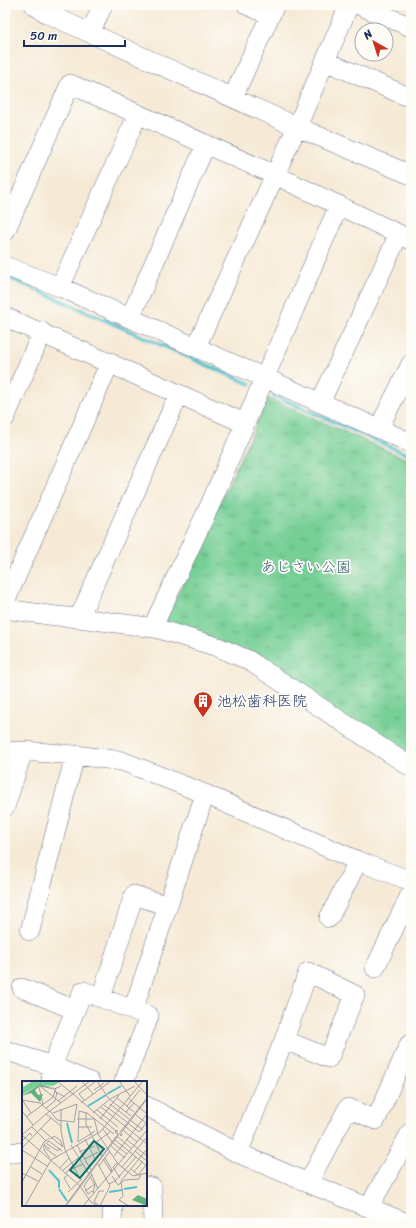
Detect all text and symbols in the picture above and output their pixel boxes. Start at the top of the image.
scale bar [24,22,125,48]
north arrow [354,22,394,62]
text: 50 m [30,25,57,47]
text: N [358,25,377,45]
park label: あじさい公園 [261,554,351,580]
place label: 池松歯科医院 [217,688,307,714]
building icon: 池松歯科医院 [192,690,214,718]
inset map [22,1081,147,1206]

